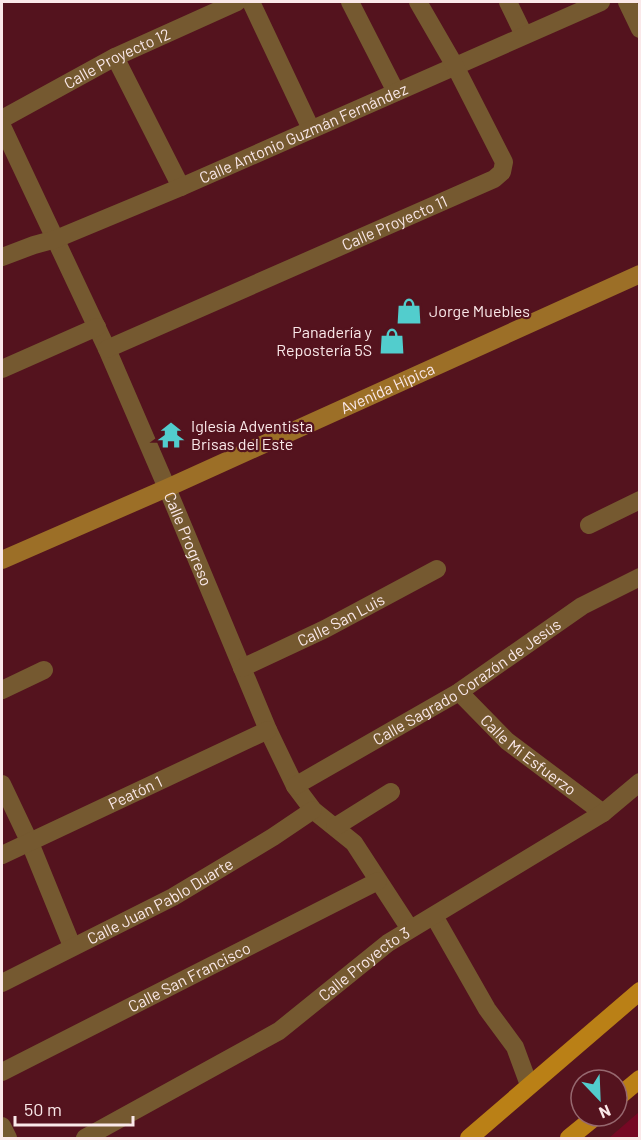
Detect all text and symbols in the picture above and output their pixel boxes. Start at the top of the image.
street label: Calle Proyecto 12 [60,24,173,92]
street label: Calle Antonio Guzmán Fernández [196,79,410,187]
street label: Calle Proyecto 11 [339,191,450,254]
shop icon: Jorge Muebles [394,296,424,326]
place label: Jorge Muebles [429,301,530,320]
place label: Panadería y Repostería 5S [276,322,373,359]
shop icon: Panadería y Repostería 5S [377,326,407,356]
street label: Avenida Hípica [337,358,437,417]
place label: Iglesia Adventista Brisas del Este [191,416,313,453]
temple icon: Iglesia Adventista Brisas del Este [156,420,186,450]
street label: Calle Progreso [161,489,217,588]
street label: Calle San Luis [294,589,388,650]
street label: Calle Sagrado Corazón de Jesús [369,614,564,748]
street label: Calle Mi Esfuerzo [477,710,580,799]
street label: Peatón 1 [105,771,165,813]
street label: Calle Juan Pablo Duarte [84,853,236,948]
street label: Calle Proyecto 3 [314,922,413,1005]
street label: Calle San Francisco [125,937,253,1015]
north arrow [569,1068,629,1128]
scale bar [15,1089,134,1127]
text: 50 m [24,1098,62,1120]
text: N [596,1101,614,1123]

